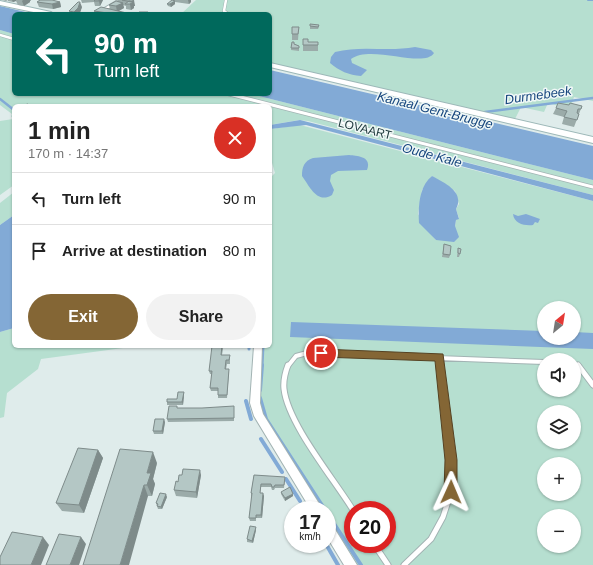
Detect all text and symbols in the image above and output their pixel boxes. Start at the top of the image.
icon: left [28,28,80,80]
text: 90 m [94,28,158,59]
text: Turn left [94,61,159,81]
water label: Durmebeek [504,83,574,107]
water label: Kanaal Gent-Brugge [376,88,494,132]
street label: LOVAART [337,116,394,143]
text: 1 min [28,117,91,144]
button: close [214,117,256,159]
water label: Oude Kale [400,140,464,170]
text: 170 m · 14:37 [28,146,108,161]
icon: left [28,188,50,210]
text: Turn left [62,190,121,207]
text: 90 m [223,190,256,207]
icon: arrive [28,240,50,262]
text: Arrive at destination [62,242,207,259]
text: 80 m [223,242,256,259]
button: Exit [28,294,138,340]
button: Share [146,294,256,340]
north arrow [537,301,581,345]
map controls [537,301,581,553]
pin [304,336,338,370]
icon: arrive [310,342,332,364]
button: sound [537,353,581,397]
button: layers [537,405,581,449]
button: + [537,457,581,501]
position arrow [430,471,472,513]
speed limit sign: 20 [344,501,396,553]
button: − [537,509,581,553]
text: 17 [299,511,321,533]
text: km/h [299,531,321,542]

